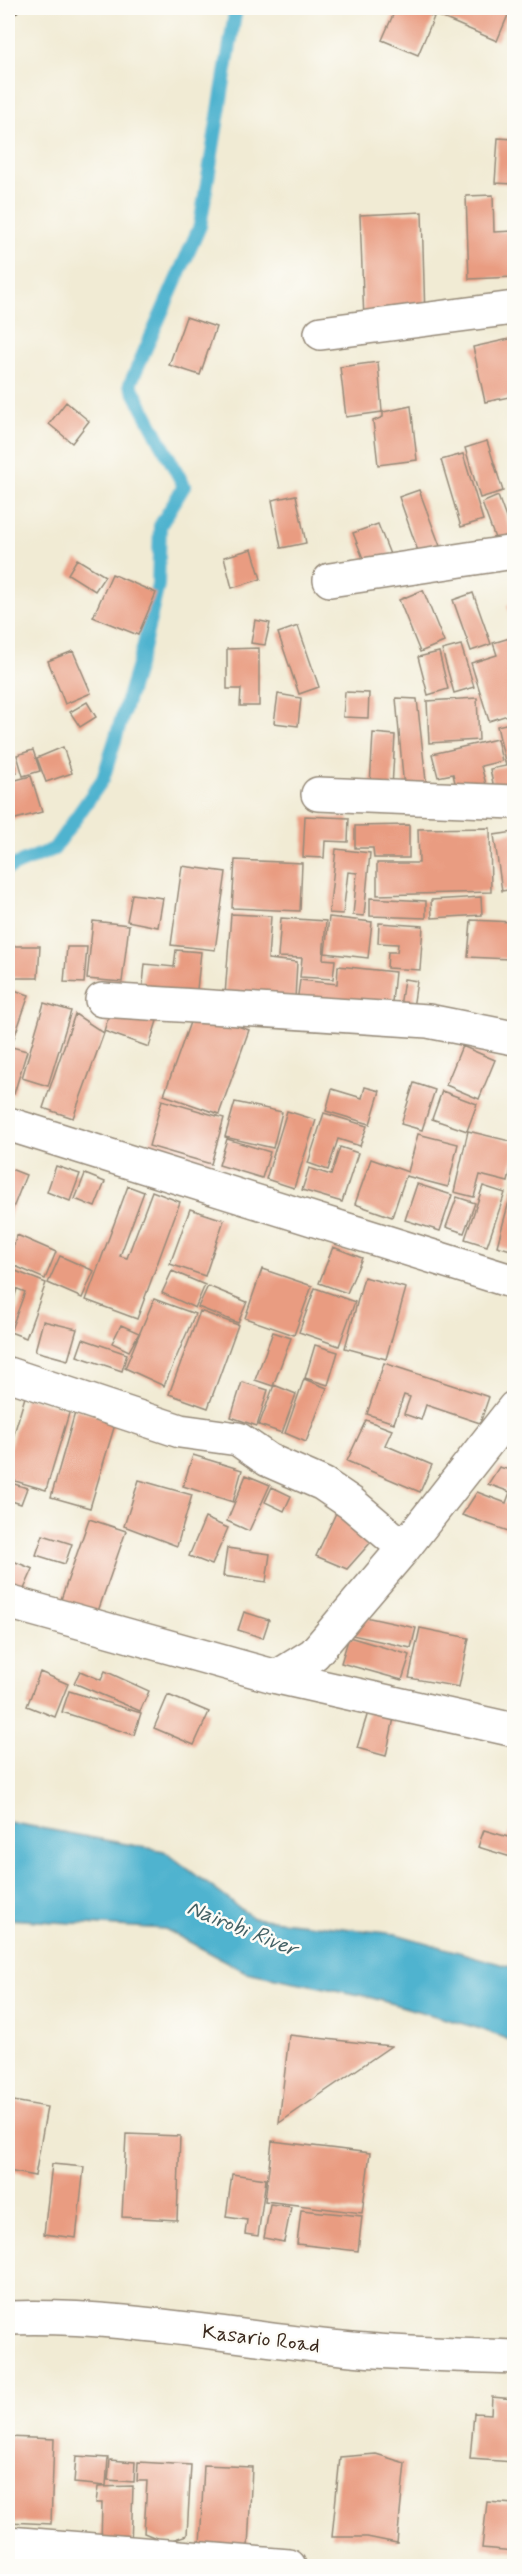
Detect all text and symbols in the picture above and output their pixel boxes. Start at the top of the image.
water label: Nairobi River [183,1894,304,1965]
street label: Kasario Road [200,2318,322,2360]

